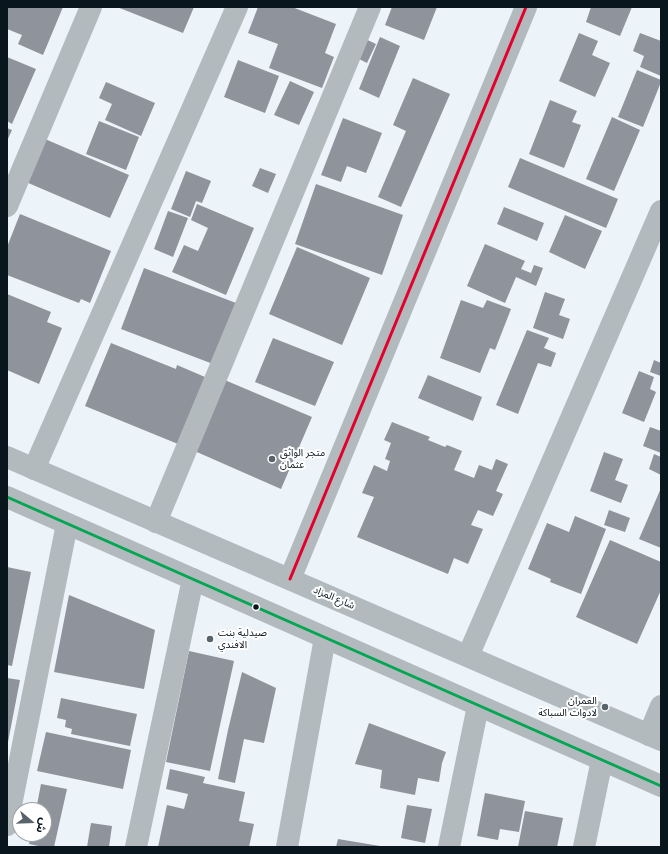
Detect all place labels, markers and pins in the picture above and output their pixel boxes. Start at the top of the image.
place label: متجر الواثق عثمان [280,447,325,470]
marker: متجر الواثق عثمان [267,454,277,464]
unlabelled marker [251,602,261,612]
place label: صيدلية بنت الافندي [218,627,267,650]
marker: صيدلية بنت الافندي [205,634,215,644]
place label: العمران لادوات السباكة [538,695,597,718]
marker: العمران لادوات السباكة [600,702,610,712]

